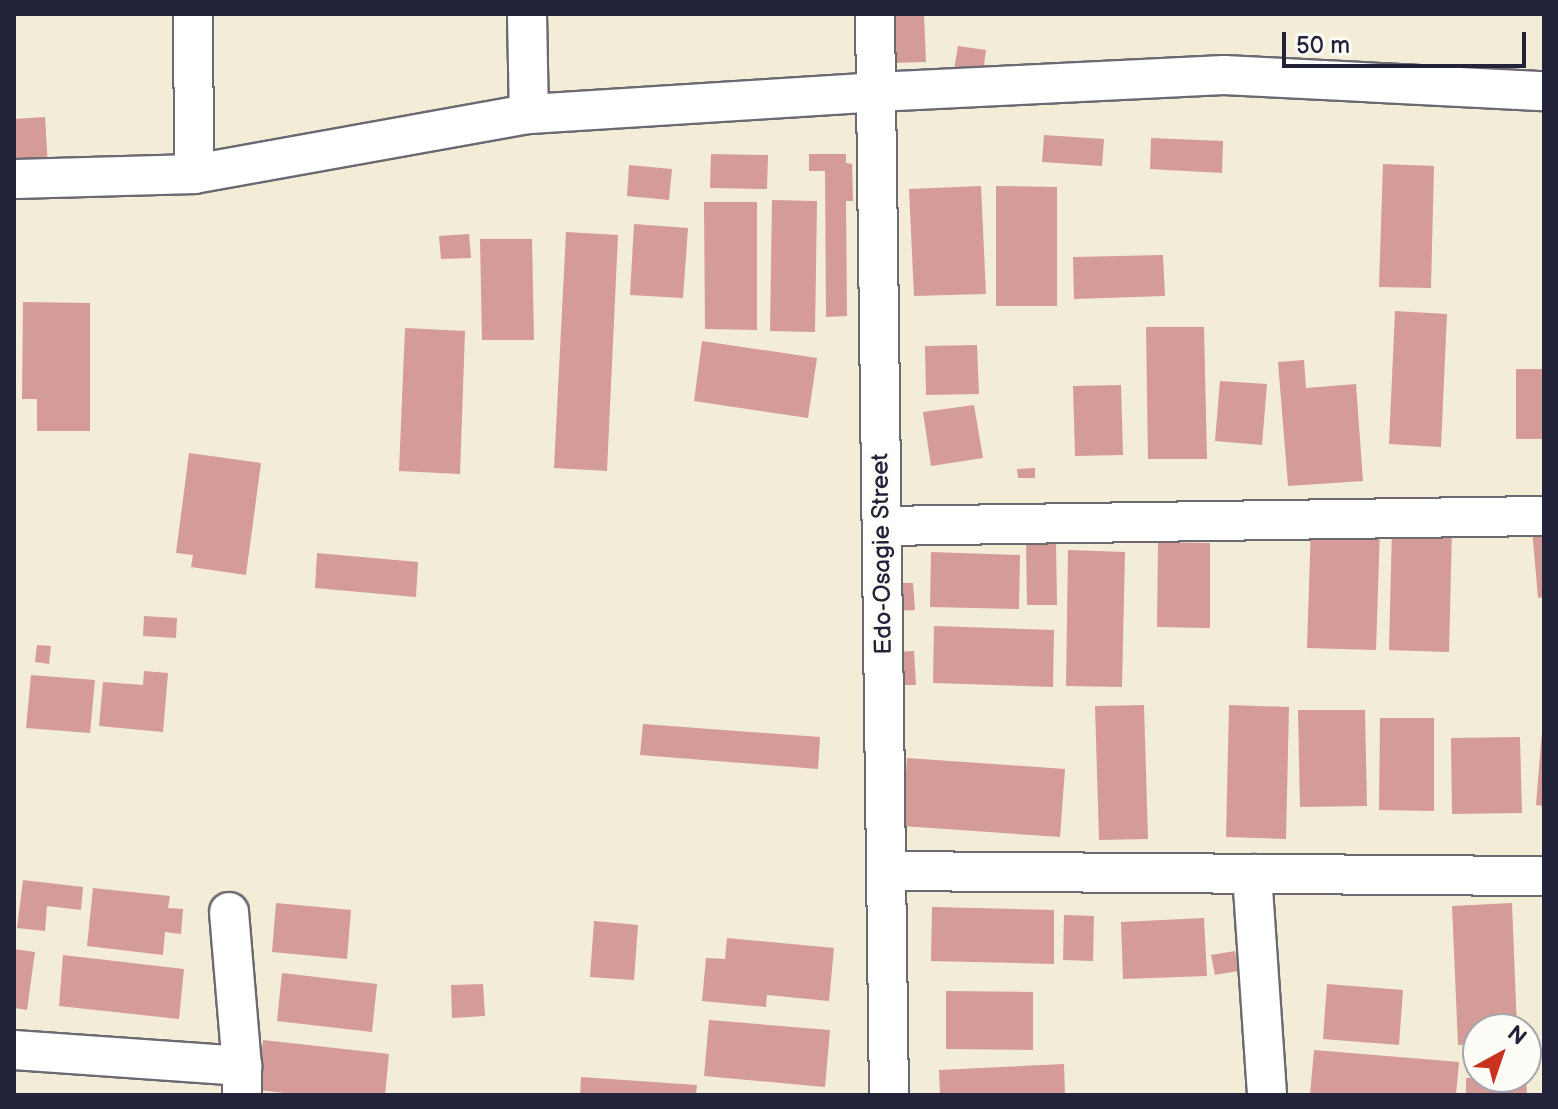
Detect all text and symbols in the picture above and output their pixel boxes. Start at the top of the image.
scale bar [1286,16,1530,66]
text: 50 m [1296,31,1350,60]
street label: Edo-Osagie Street [866,453,898,655]
north arrow [1462,1013,1542,1093]
text: N [1501,1020,1531,1051]

